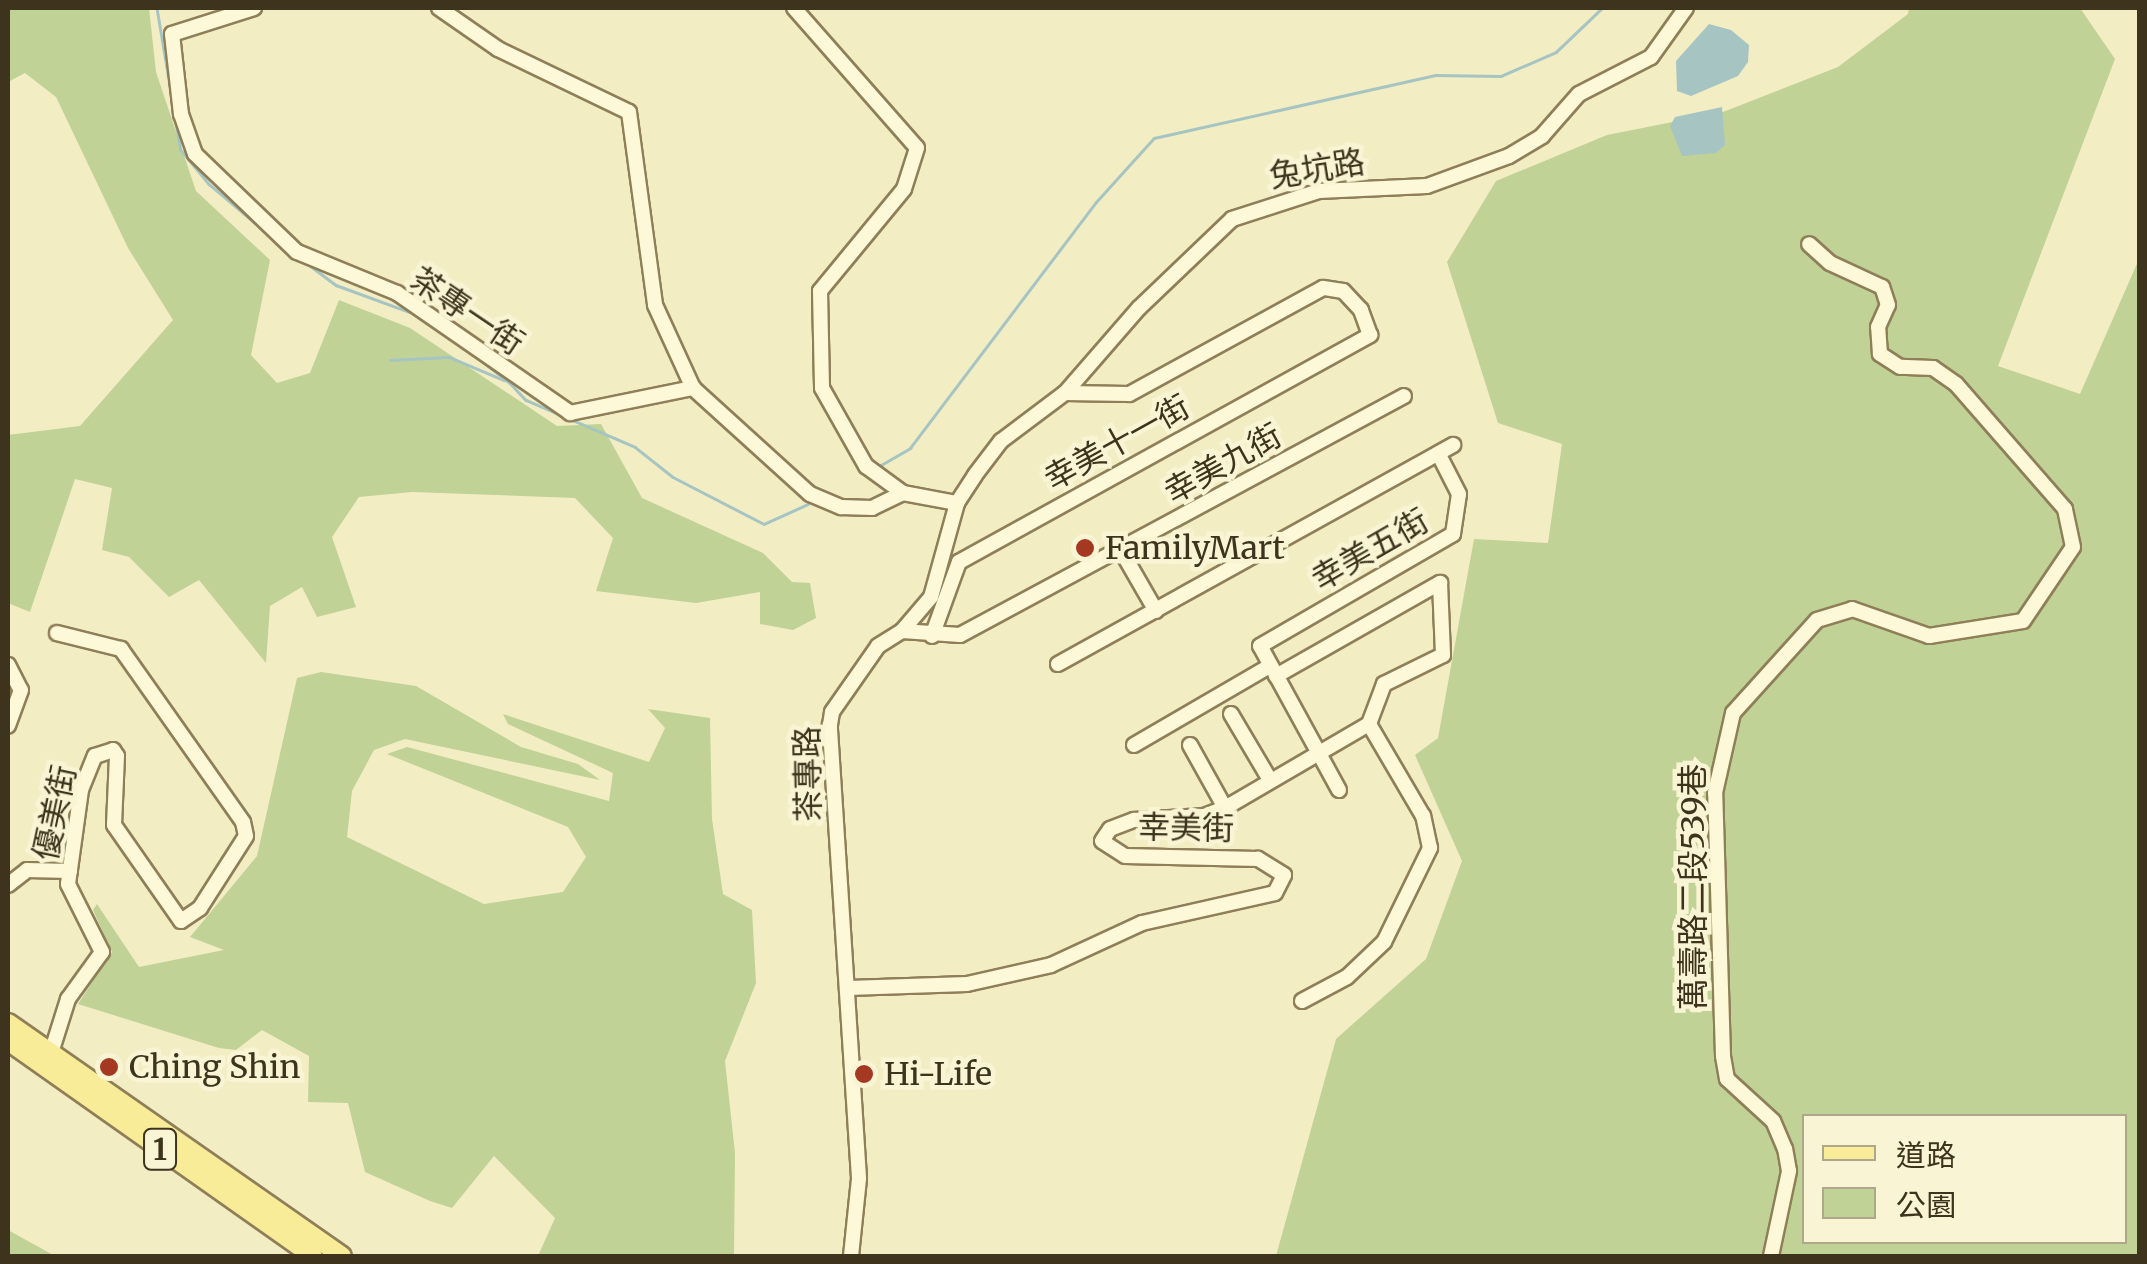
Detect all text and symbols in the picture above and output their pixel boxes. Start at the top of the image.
street label: 兔坑路 [1267,143,1367,195]
street label: 茶專一街 [403,259,531,363]
street label: 幸美十一街 [1038,387,1196,499]
street label: 幸美九街 [1158,416,1288,512]
street label: 幸美五街 [1305,501,1435,599]
place label: FamilyMart [1105,529,1285,567]
marker: FamilyMart [1074,537,1096,559]
street label: 茶專路 [788,726,828,822]
street label: 優美街 [26,762,84,864]
street label: 萬壽路二段539巷 [1674,764,1712,1010]
street label: 幸美街 [1138,808,1234,848]
place label: Ching Shin [129,1048,301,1086]
place label: Hi-Life [884,1055,992,1093]
marker: Ching Shin [98,1056,120,1078]
marker: Hi-Life [853,1063,875,1085]
legend [1802,1114,2127,1244]
road number: 1 [142,1124,178,1174]
text: 道路 [1896,1136,1956,1174]
text: 公園 [1896,1186,1956,1224]

